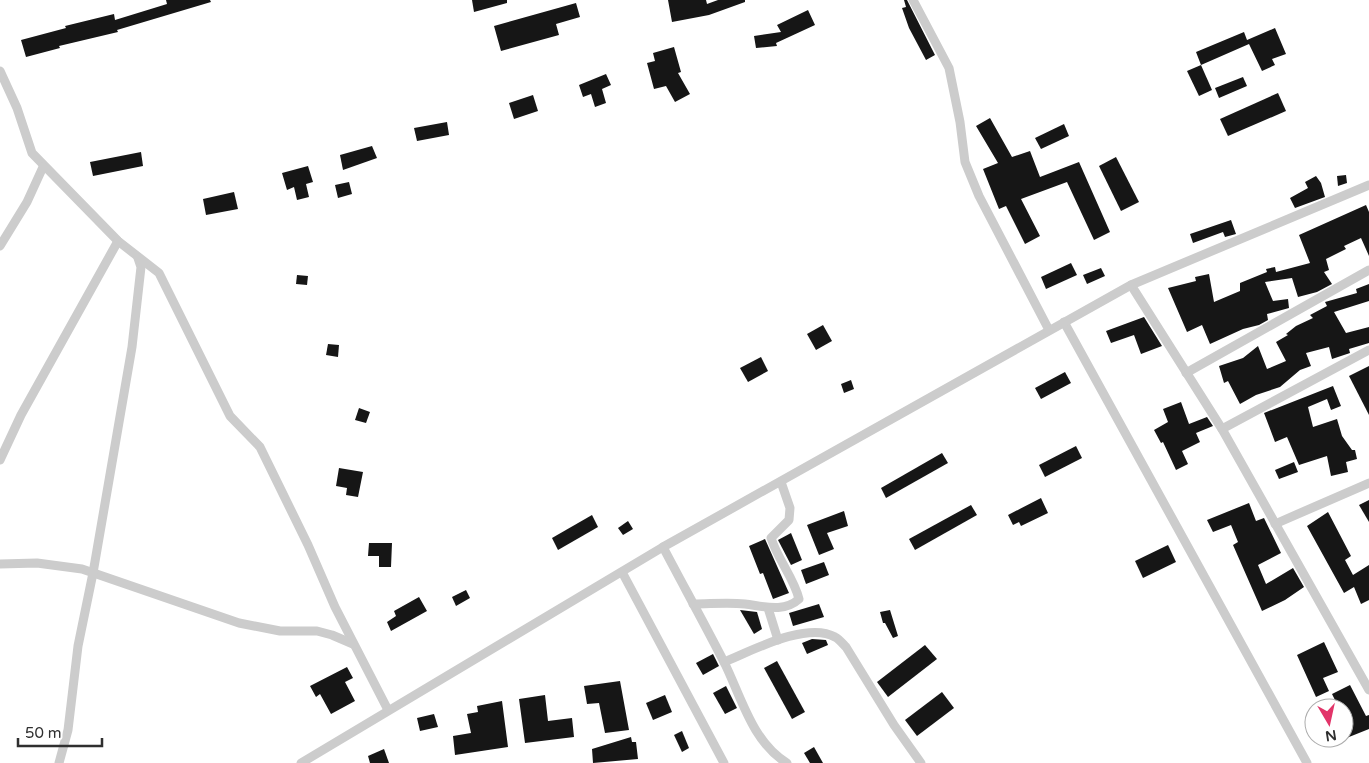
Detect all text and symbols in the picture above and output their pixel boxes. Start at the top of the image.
north arrow [1304,698,1354,748]
scale bar [18,716,101,748]
text: 50 m [25,724,62,742]
text: N [1324,726,1338,745]

